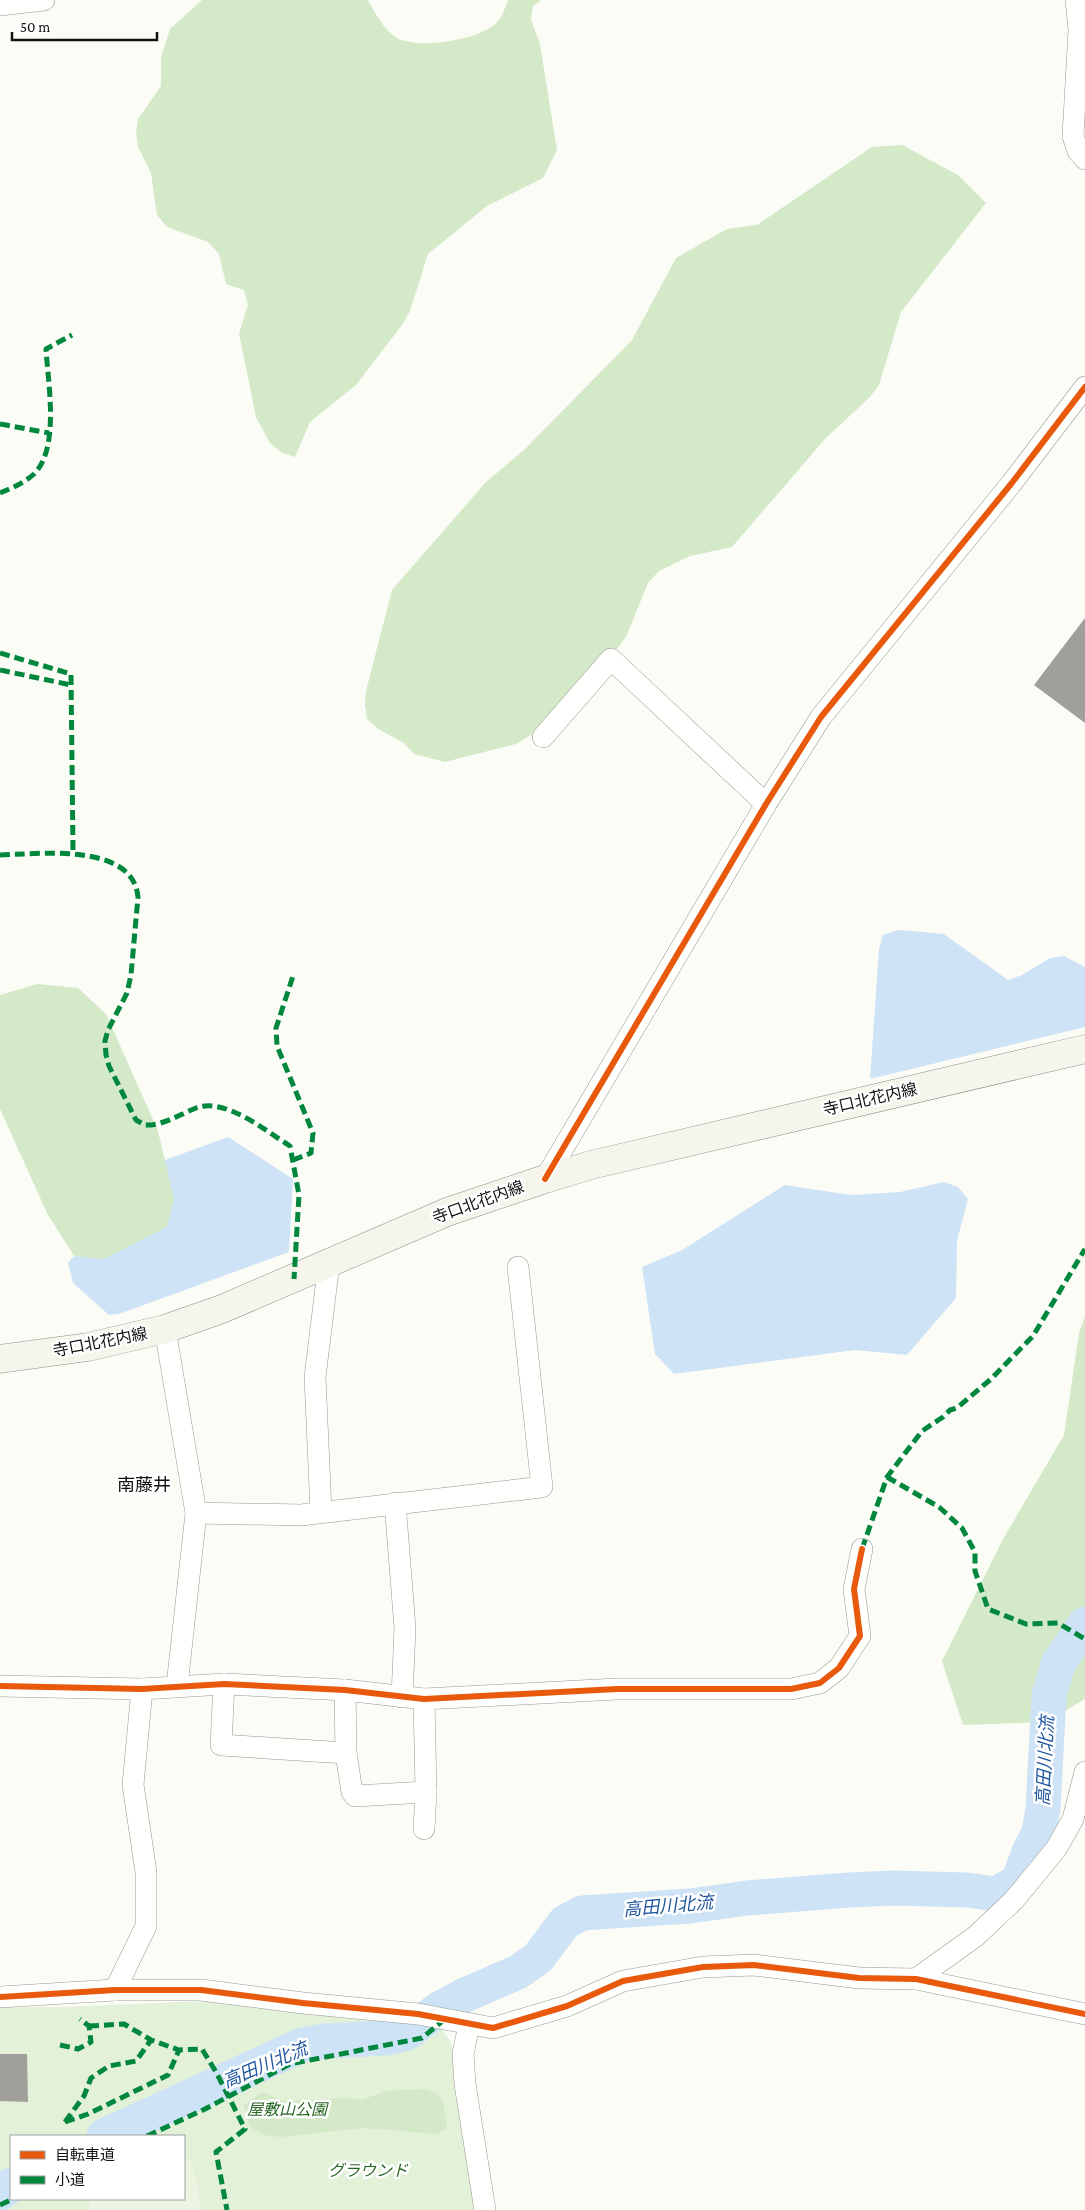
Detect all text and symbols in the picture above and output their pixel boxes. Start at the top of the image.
scale bar [12,10,158,42]
text: 50 m [20,19,50,35]
street label: 寺口北花内線 [821,1080,919,1118]
street label: 寺口北花内線 [430,1178,526,1226]
street label: 寺口北花内線 [51,1324,149,1360]
district label: 南藤井 [117,1475,171,1495]
water label: 高田川北流 [1033,1713,1057,1806]
water label: 高田川北流 [622,1892,717,1920]
water label: 高田川北流 [220,2037,313,2092]
park label: 屋敷山公園 [247,2101,329,2118]
legend [10,2135,185,2200]
text: 自転車道 [55,2147,115,2163]
park label: グラウンド [328,2162,409,2179]
text: 小道 [55,2172,85,2188]

